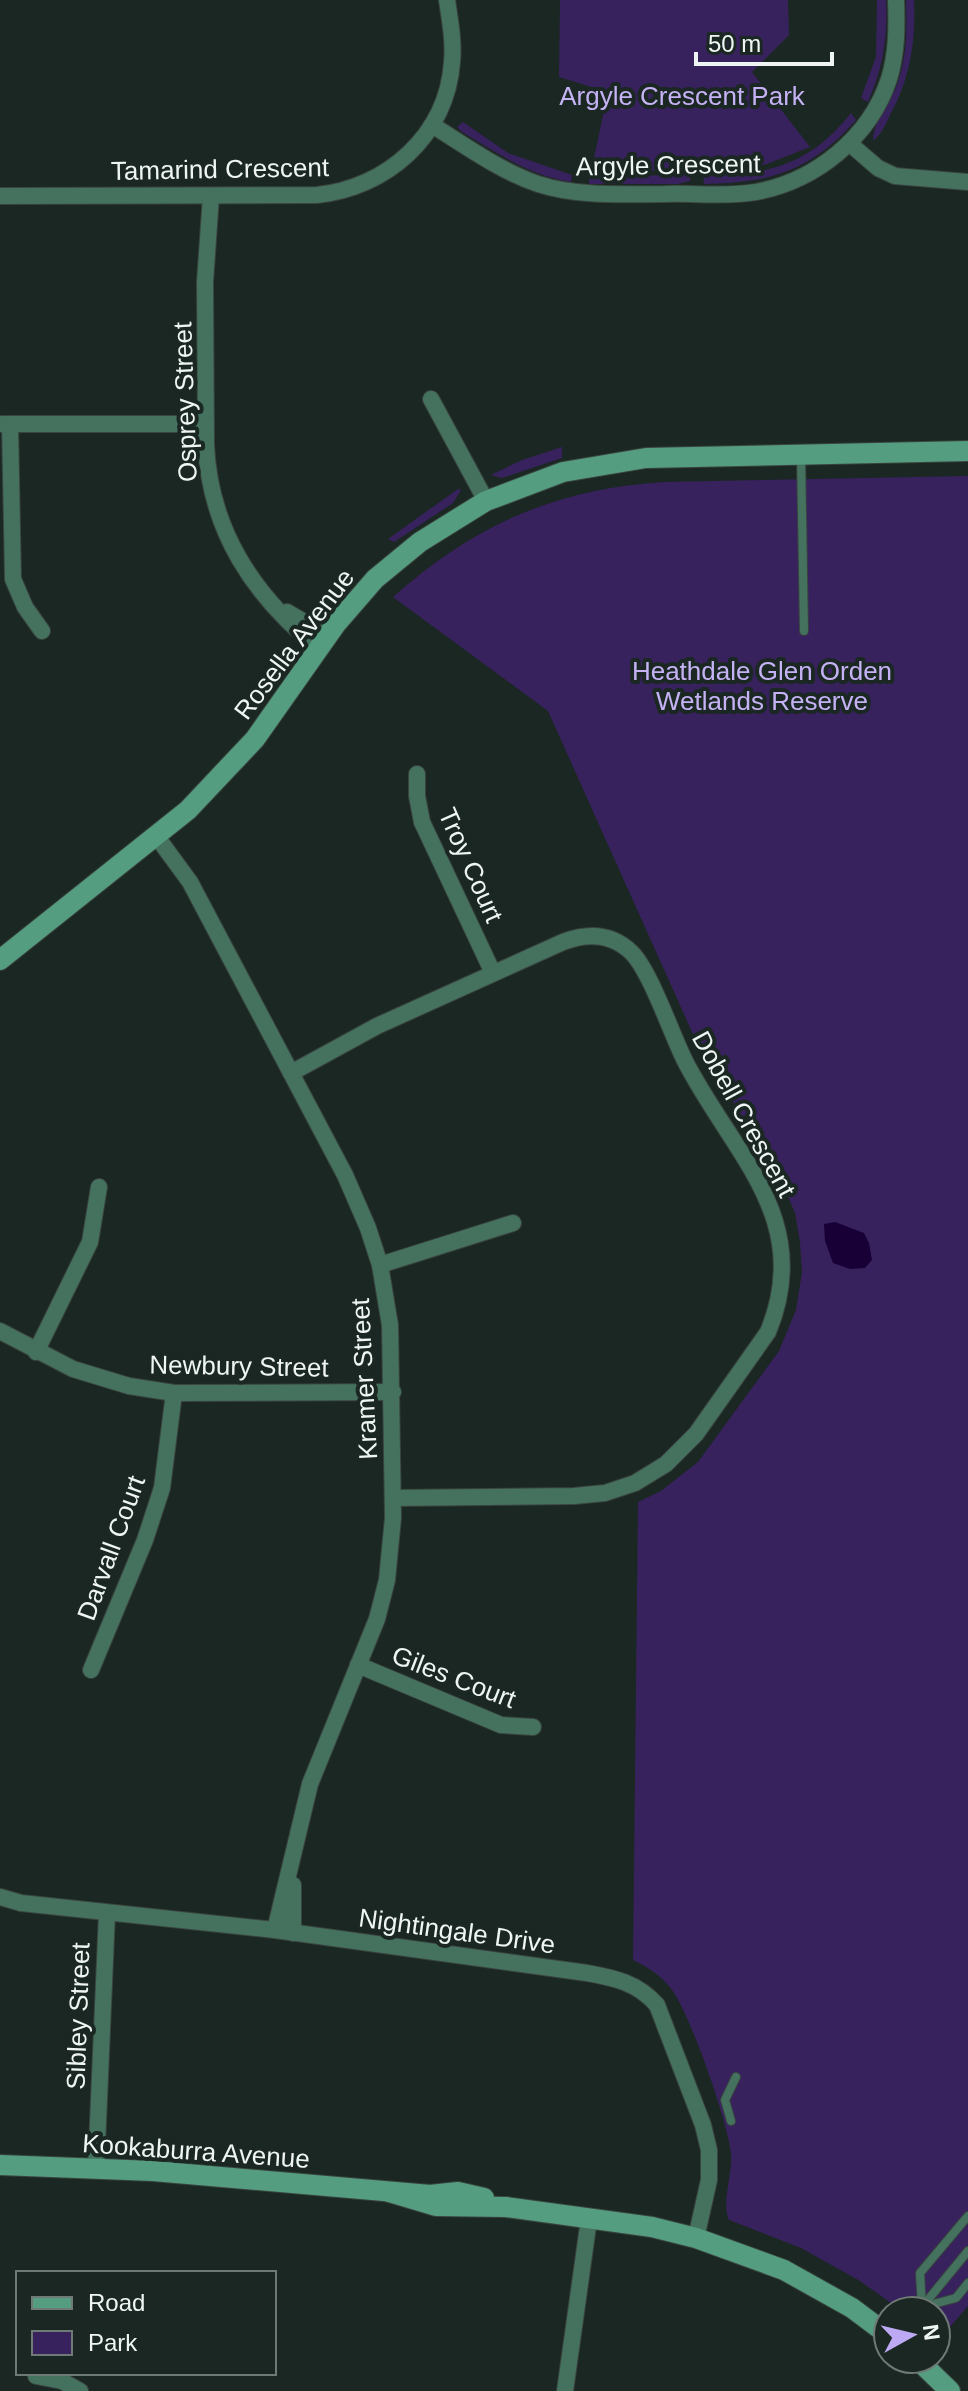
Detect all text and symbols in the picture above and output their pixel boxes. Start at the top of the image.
scale bar [696,16,832,66]
text: 50 m [708,30,761,57]
park label: Argyle Crescent Park [559,81,806,111]
street label: Argyle Crescent [575,148,761,182]
street label: Tamarind Crescent [111,152,330,186]
street label: Osprey Street [167,321,203,483]
street label: Rosella Avenue [228,563,360,725]
park label: Heathdale Glen Orden Wetlands Reserve [632,656,892,716]
street label: Troy Court [433,803,510,927]
street label: Dobell Crescent [686,1026,802,1203]
street label: Kramer Street [345,1297,383,1461]
street label: Newbury Street [149,1349,330,1383]
street label: Darvall Court [71,1471,151,1624]
street label: Giles Court [388,1640,521,1715]
street label: Nightingale Drive [357,1902,557,1960]
street label: Sibley Street [60,1941,96,2090]
street label: Kookaburra Avenue [81,2128,311,2174]
legend [16,2271,276,2375]
text: Road [88,2289,145,2316]
north arrow [872,2295,952,2375]
text: N [918,2323,945,2342]
text: Park [88,2329,138,2356]

